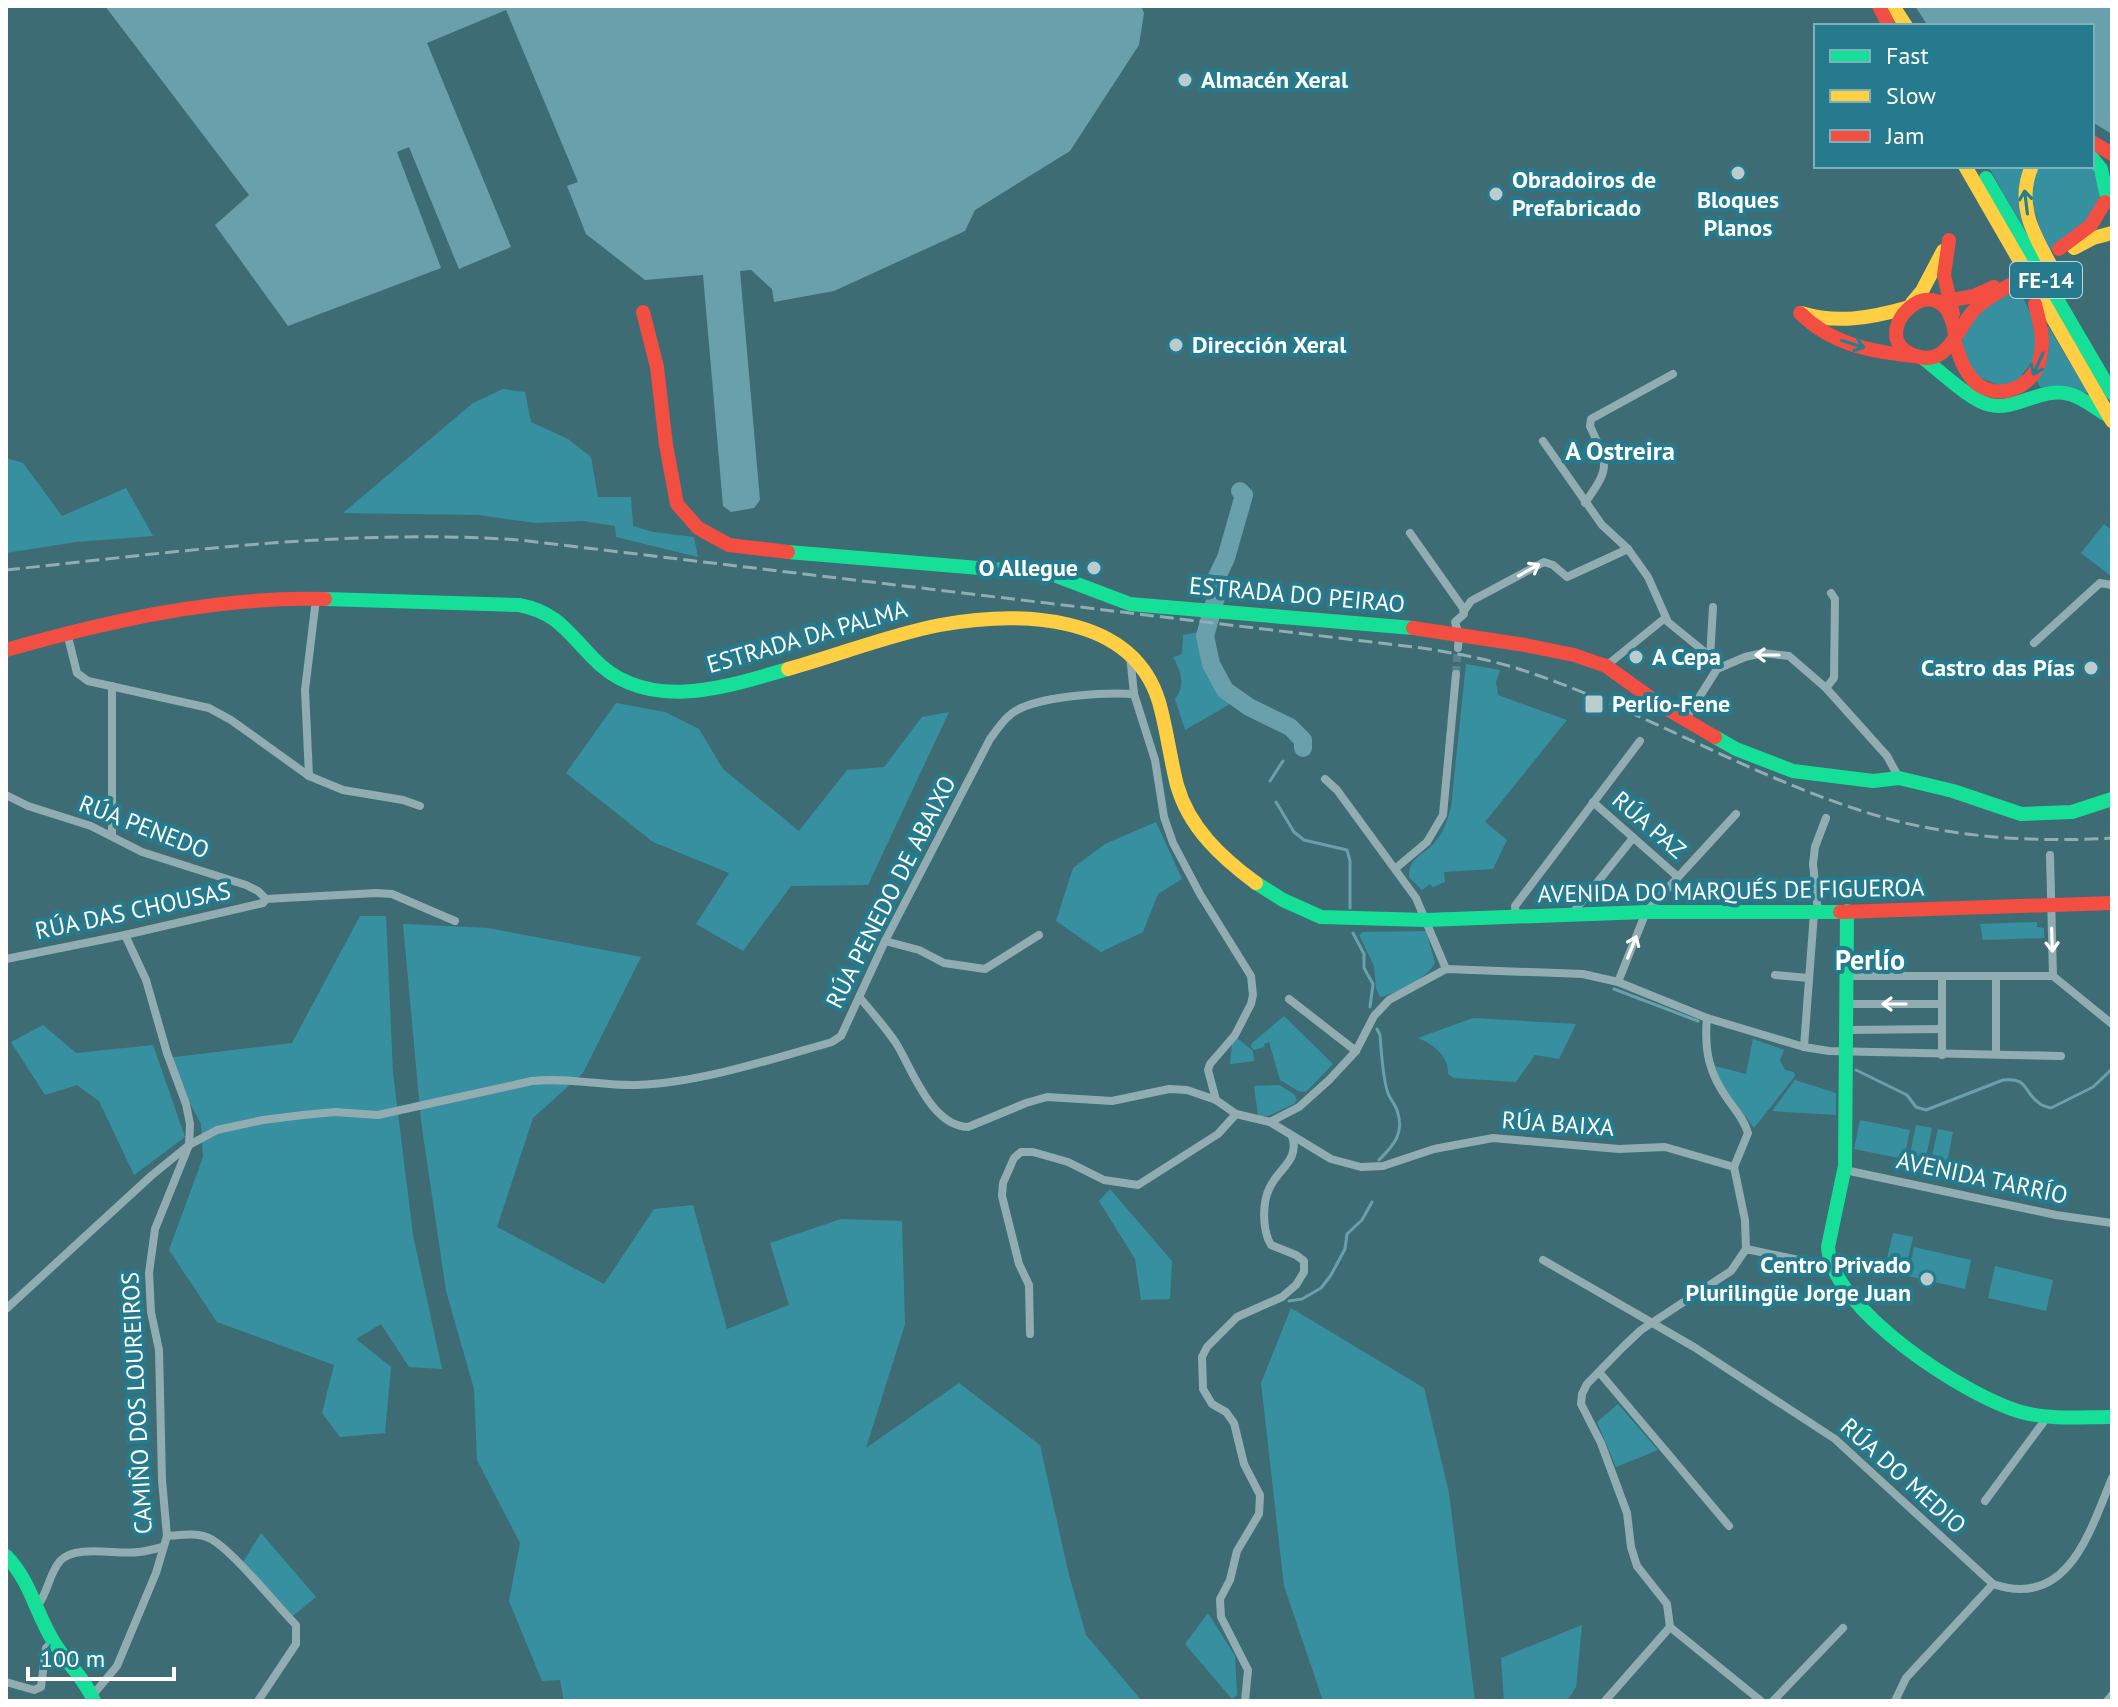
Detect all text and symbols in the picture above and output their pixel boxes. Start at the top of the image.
legend [1814,24,2094,168]
text: Fast [1886,40,1929,71]
place label: Almacén Xeral [1201,64,1349,95]
marker: Almacén Xeral [1176,71,1194,89]
text: Slow [1886,80,1936,111]
text: Jam [1885,120,1924,151]
place label: Obradoiros de Prefabricado [1512,164,1656,223]
marker: Bloques Planos [1729,164,1747,182]
place label: Bloques Planos [1697,184,1779,243]
marker: Obradoiros de Prefabricado [1487,185,1505,203]
one-way arrow [2018,190,2033,216]
road number: FE-14 [2010,262,2082,298]
place label: Dirección Xeral [1192,329,1347,360]
marker: Dirección Xeral [1167,336,1185,354]
one-way arrow [1839,337,1865,352]
one-way arrow [2030,352,2045,376]
district label: A Ostreira [1565,434,1675,467]
place label: O Allegue [978,552,1078,583]
marker: O Allegue [1085,559,1103,577]
one-way arrow [1517,562,1540,578]
street label: ESTRADA DO PEIRAO [1188,570,1406,619]
street label: ESTRADA DA PALMA [703,593,911,680]
place label: A Cepa [1652,641,1721,672]
one-way arrow [1755,647,1781,663]
marker: A Cepa [1627,648,1645,666]
place label: Castro das Pías [1921,652,2075,683]
marker: Castro das Pías [2082,659,2100,677]
place label: Perlío-Fene [1612,688,1730,719]
marker: Perlío-Fene [1583,693,1605,715]
street label: RÚA PENEDO DE ABAIXO [819,770,963,1013]
street label: RÚA PAZ [1606,784,1693,865]
street label: RÚA PENEDO [75,788,214,866]
street label: AVENIDA DO MARQUÉS DE FIGUEROA [1537,872,1925,909]
street label: RÚA DAS CHOUSAS [32,875,233,946]
one-way arrow [2044,926,2059,953]
one-way arrow [1626,935,1641,960]
district label: Perlío [1835,941,1905,978]
one-way arrow [1881,996,1908,1012]
street label: RÚA BAIXA [1501,1104,1615,1143]
street label: AVENIDA TARRÍO [1894,1144,2070,1211]
place label: Centro Privado Plurilingüe Jorge Juan [1685,1249,1911,1308]
marker: Centro Privado Plurilingüe Jorge Juan [1918,1270,1936,1288]
street label: CAMIÑO DOS LOUREIROS [114,1271,159,1535]
street label: RÚA DO MEDIO [1834,1411,1973,1540]
scale bar [28,1631,174,1681]
text: 100 m [40,1643,105,1674]

